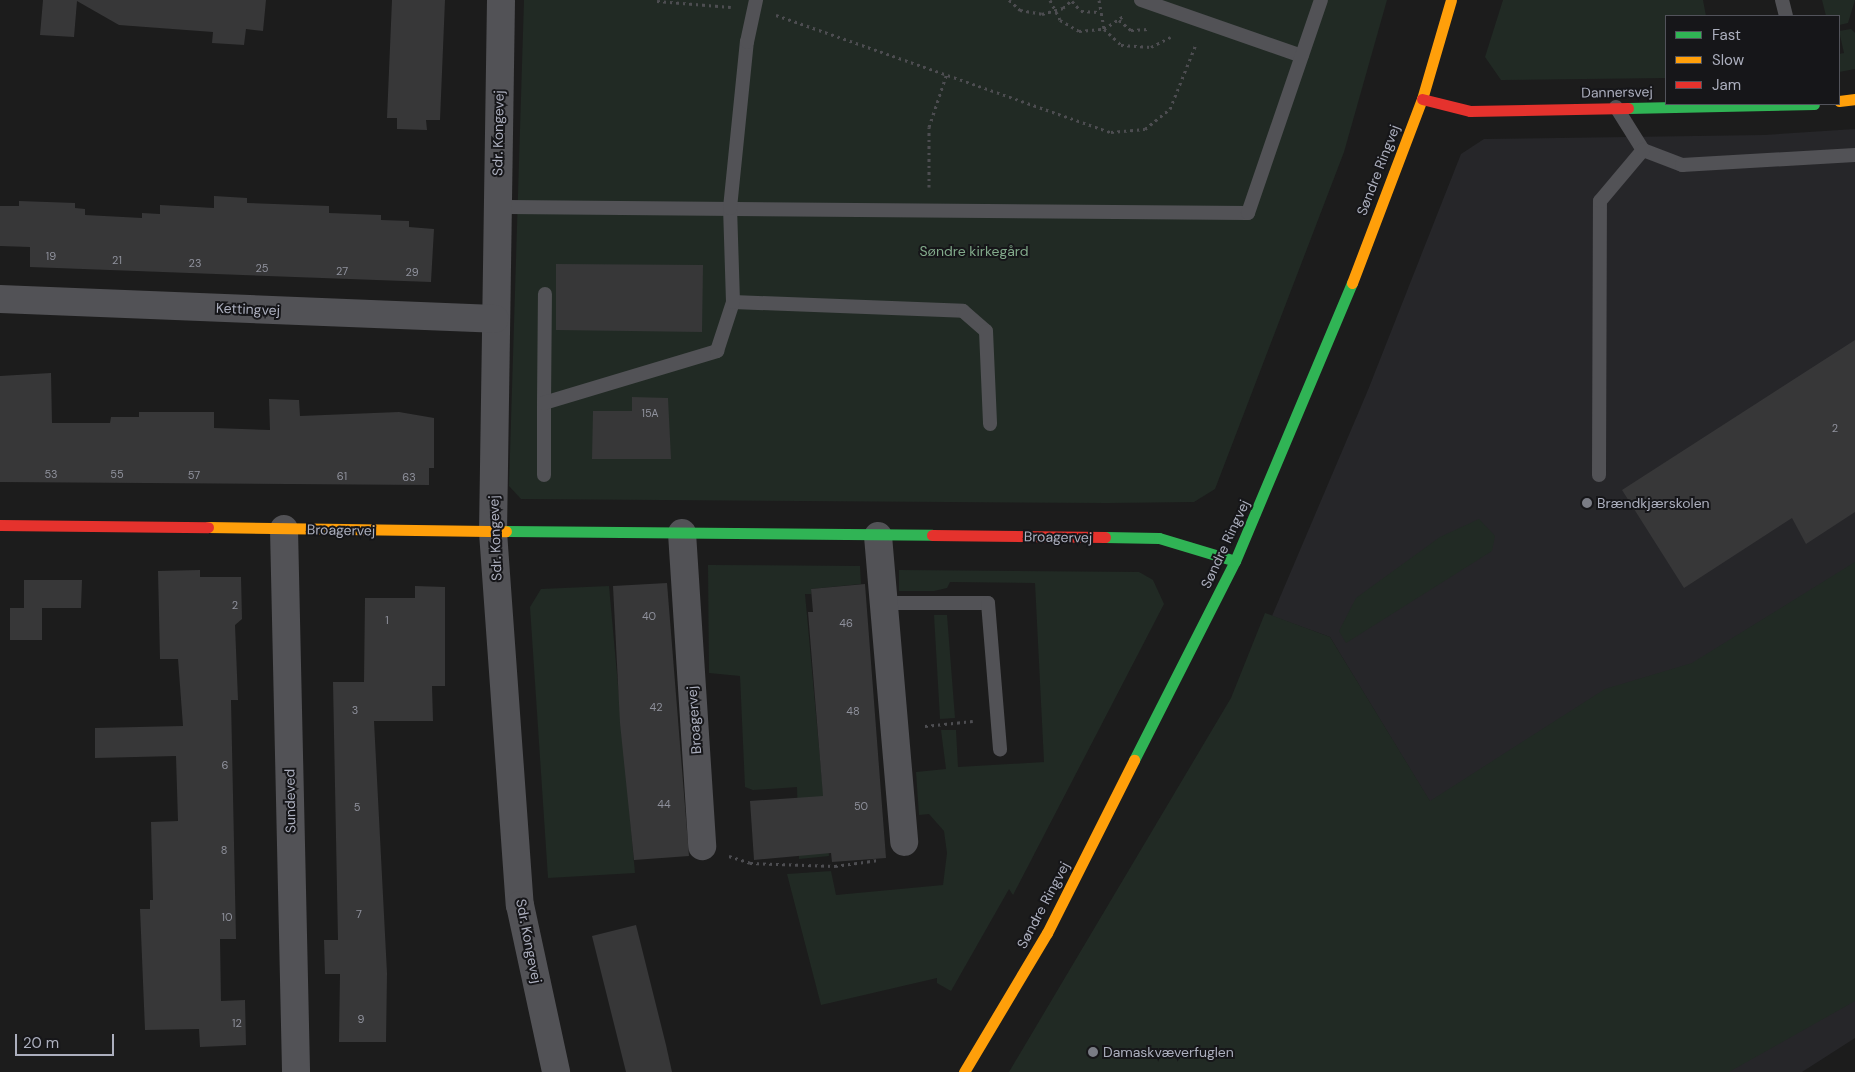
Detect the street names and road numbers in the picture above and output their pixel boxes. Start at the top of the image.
street label: Dannersvej [1581,83,1653,101]
street label: Sdr. Kongevej [489,90,507,176]
street label: Søndre Ringvej [1353,122,1403,218]
street label: Kettingvej [216,299,280,319]
street label: Sdr. Kongevej [485,495,505,581]
street label: Søndre Ringvej [1197,497,1253,591]
street label: Broagervej [307,521,375,539]
street label: Broagervej [1024,528,1092,546]
street label: Broagervej [683,685,705,755]
street label: Sundeved [281,769,299,833]
street label: Søndre Ringvej [1013,859,1073,951]
street label: Sdr. Kongevej [513,897,545,985]

